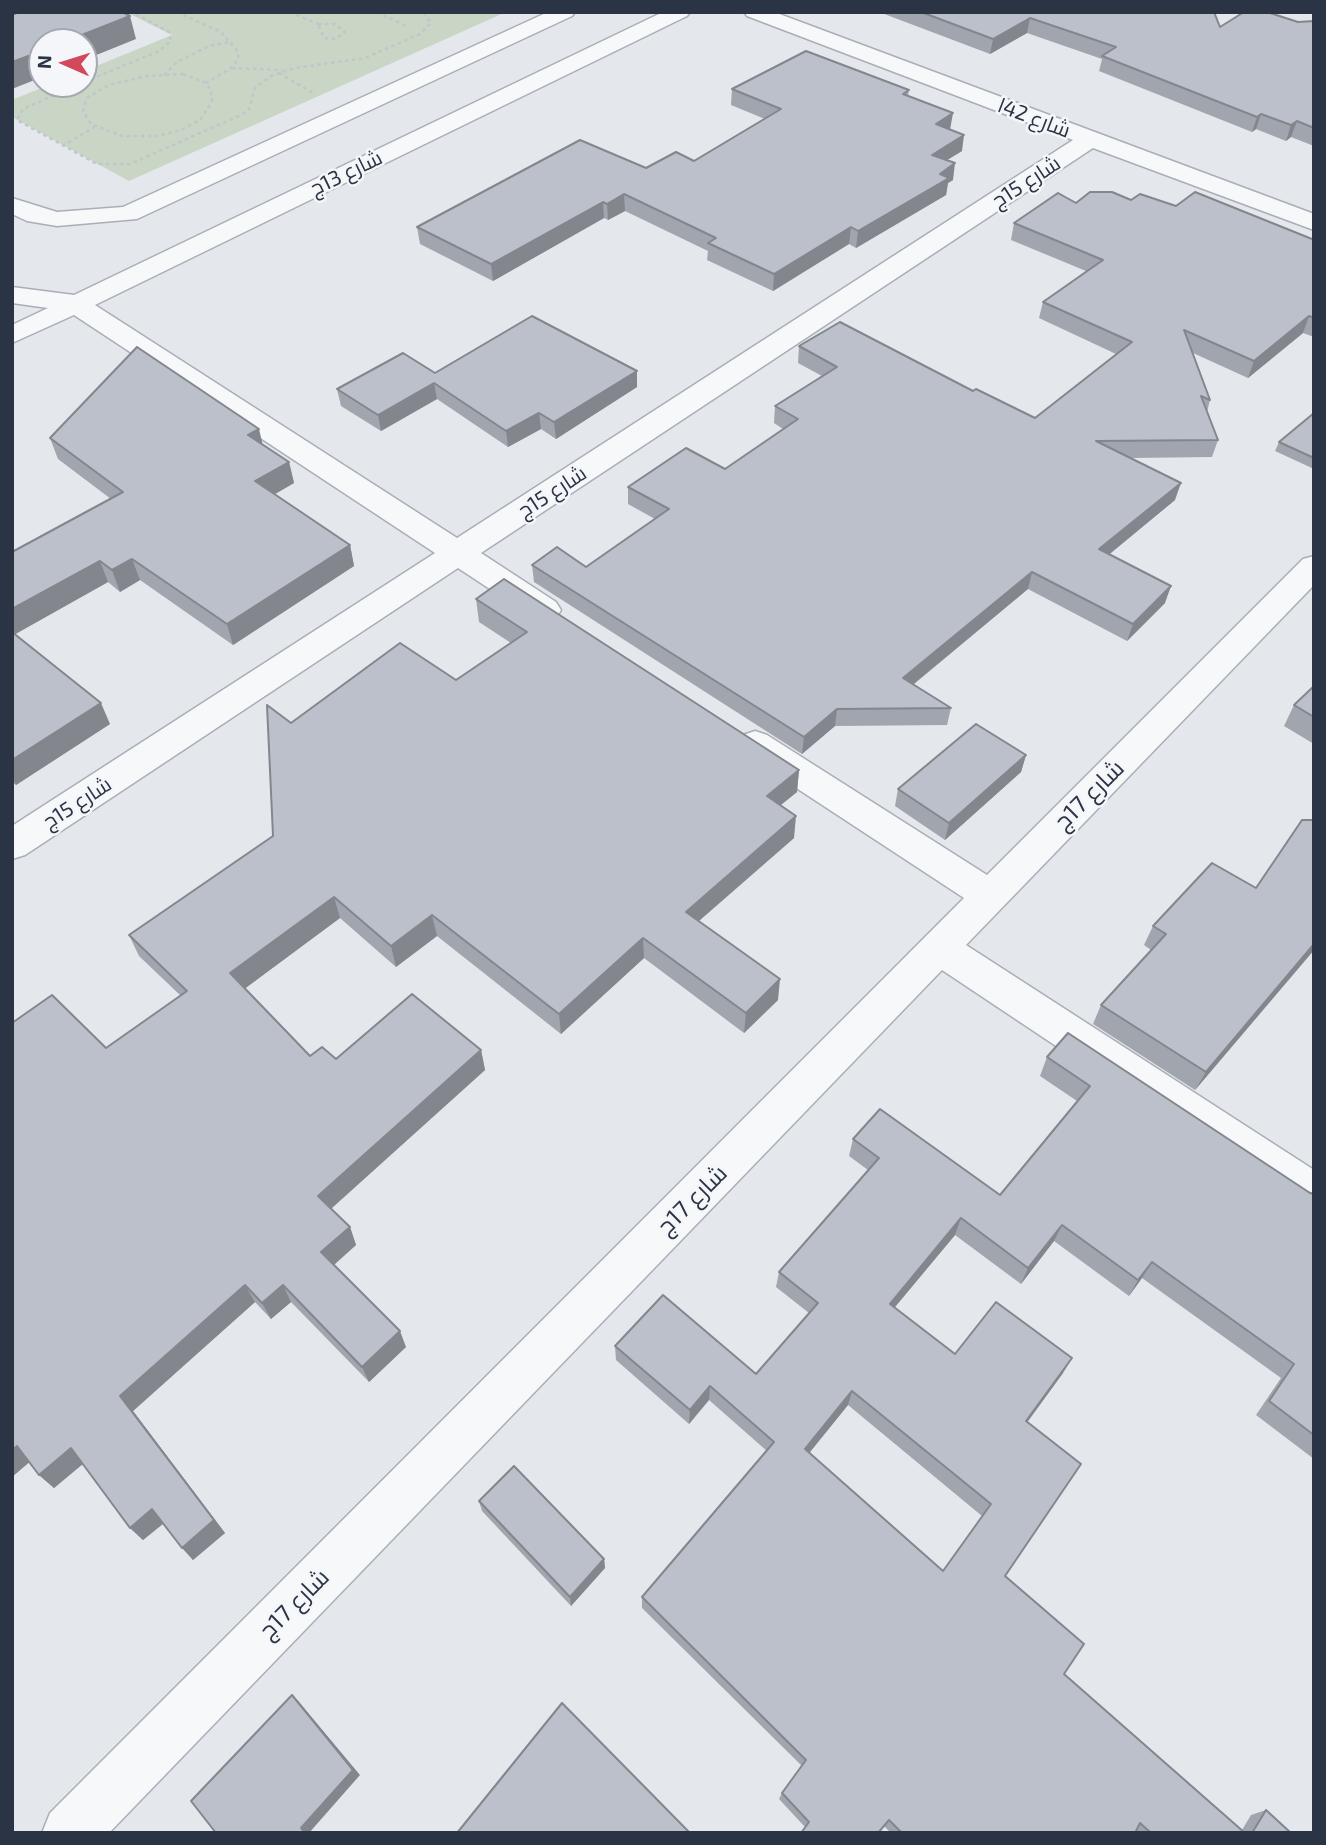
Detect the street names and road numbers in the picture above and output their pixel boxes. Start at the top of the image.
street label: شارع 42ا [994,93,1074,143]
street label: شارع 13ج [306,145,386,201]
street label: شارع 15ج [987,150,1065,214]
street label: شارع 15ج [513,460,591,524]
street label: شارع 17ج [1048,754,1130,836]
street label: شارع 15ج [38,771,116,835]
street label: شارع 17ج [651,1159,733,1241]
street label: شارع 17ج [253,1563,335,1645]

